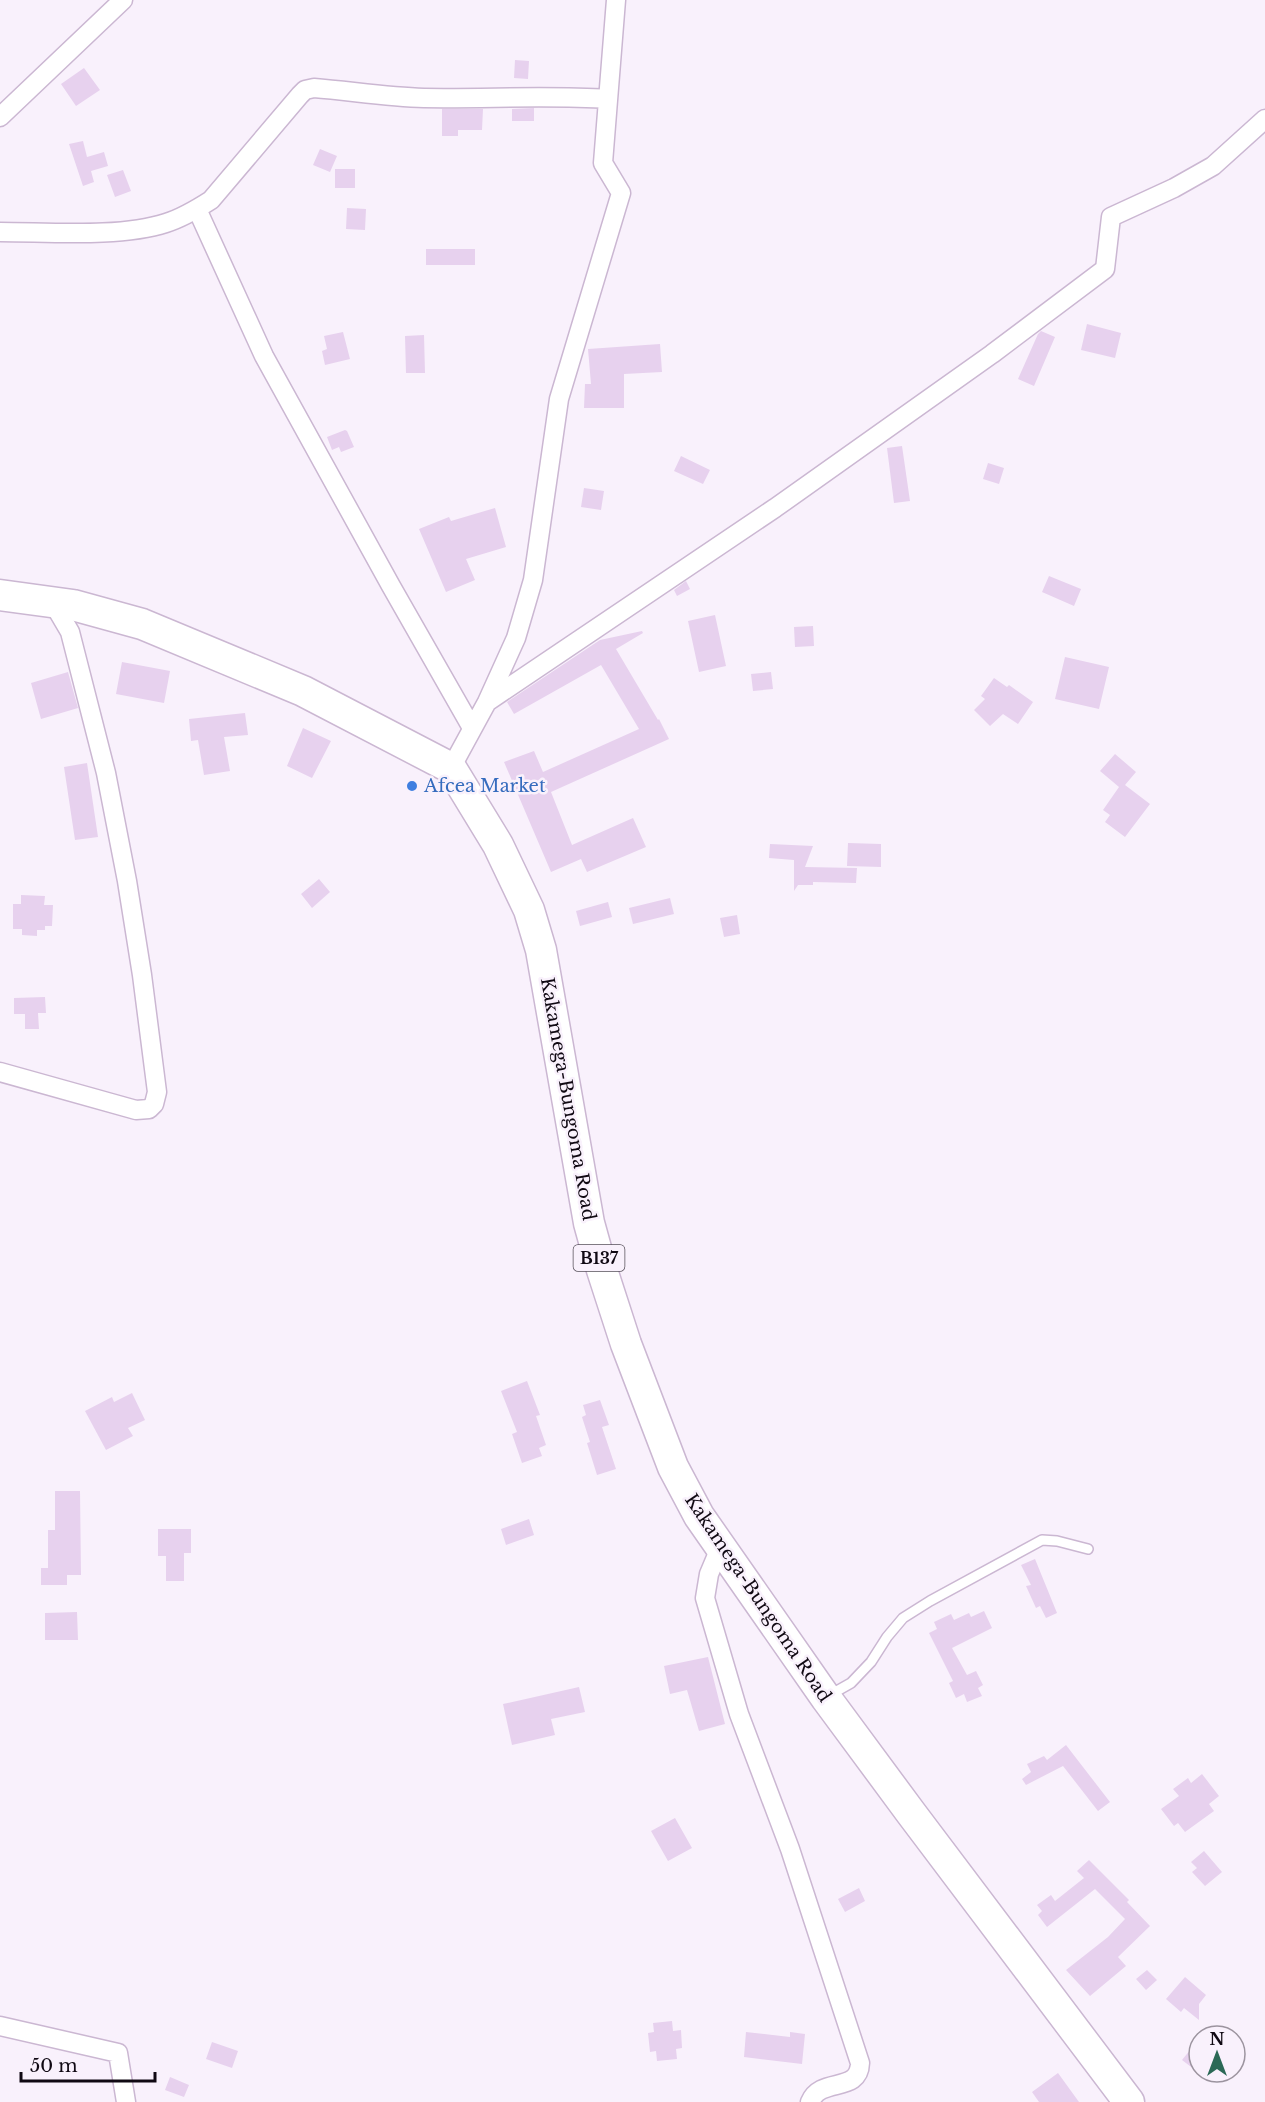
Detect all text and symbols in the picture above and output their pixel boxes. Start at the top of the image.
place label: Afcea Market [423,775,546,797]
marker: Afcea Market [405,779,419,793]
street label: Kakamega-Bungoma Road [536,976,600,1222]
road number: B137 [574,1245,624,1271]
street label: Kakamega-Bungoma Road [680,1490,836,1706]
north arrow [1187,2024,1247,2084]
text: N [1209,2029,1225,2049]
scale bar [21,2045,154,2083]
text: 50 m [30,2055,78,2077]

